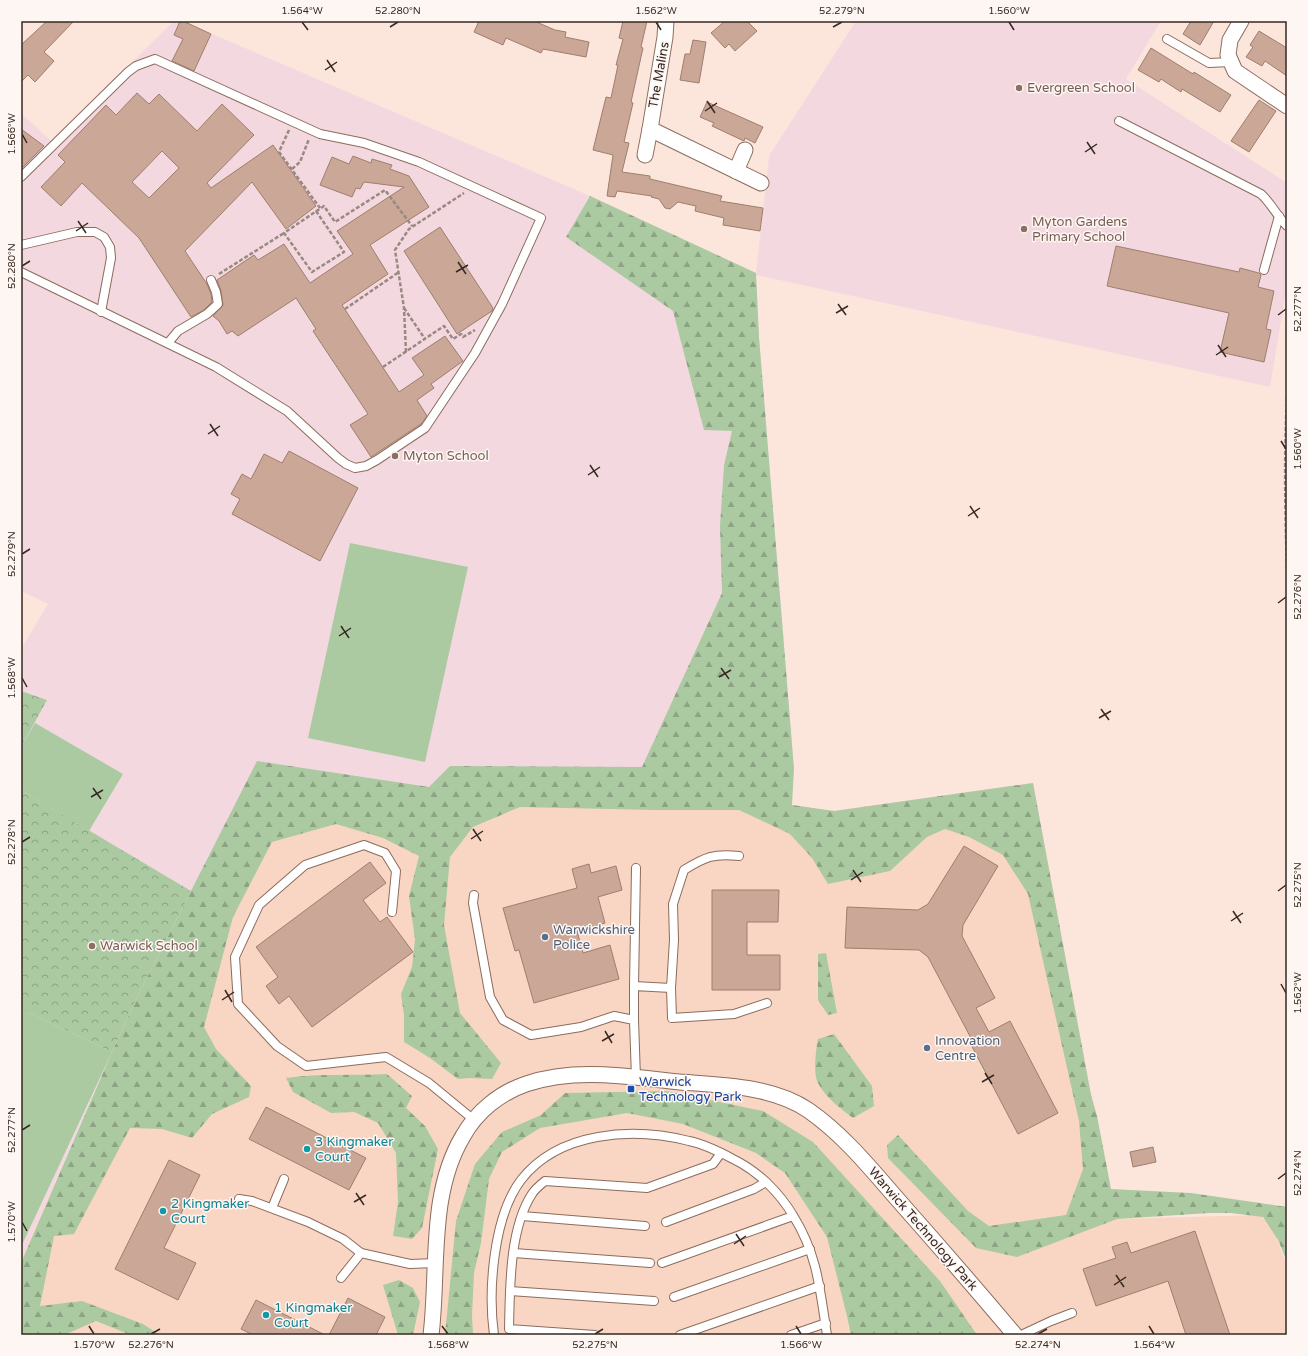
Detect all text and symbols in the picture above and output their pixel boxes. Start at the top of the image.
text: 1.564°W [281,5,323,17]
text: 52.280°N [375,5,421,17]
text: 1.562°W [635,5,677,17]
text: 52.279°N [819,5,865,17]
text: 1.560°W [988,5,1030,17]
street label: The Malins [645,41,673,109]
place label: Evergreen School [1027,80,1135,96]
marker: Evergreen School [1014,83,1024,93]
text: 1.566°W [6,113,18,155]
place label: Myton Gardens Primary School [1032,214,1127,245]
marker: Myton Gardens Primary School [1019,224,1029,234]
text: 52.280°N [6,243,18,289]
text: 52.277°N [1292,286,1304,332]
text: 1.560°W [1292,428,1304,470]
place label: Myton School [403,448,489,464]
marker: Myton School [390,451,400,461]
text: 52.279°N [6,531,18,577]
text: 52.276°N [1292,574,1304,620]
text: 1.568°W [6,657,18,699]
text: 52.278°N [6,819,18,865]
text: 52.275°N [1292,862,1304,908]
place label: Warwickshire Police [553,922,635,953]
marker: Warwickshire Police [540,932,550,942]
place label: Warwick School [100,938,198,954]
marker: Warwick School [87,941,97,951]
text: 1.562°W [1292,972,1304,1014]
place label: Innovation Centre [935,1033,1000,1064]
marker: Innovation Centre [922,1043,932,1053]
place label: Warwick Technology Park [639,1074,742,1105]
marker: Warwick Technology Park [626,1084,636,1094]
text: 52.277°N [6,1107,18,1153]
place label: 3 Kingmaker Court [315,1134,393,1165]
marker: 3 Kingmaker Court [302,1144,312,1154]
text: 52.274°N [1292,1150,1304,1196]
street label: Warwick Technology Park [865,1164,981,1294]
place label: 2 Kingmaker Court [171,1196,249,1227]
text: 1.570°W [6,1201,18,1243]
marker: 2 Kingmaker Court [158,1206,168,1216]
place label: 1 Kingmaker Court [274,1300,352,1331]
marker: 1 Kingmaker Court [261,1310,271,1320]
text: 1.570°W [73,1339,115,1351]
text: 52.276°N [128,1339,174,1351]
text: 1.568°W [427,1339,469,1351]
text: 52.275°N [572,1339,618,1351]
text: 1.566°W [780,1339,822,1351]
text: 52.274°N [1015,1339,1061,1351]
text: 1.564°W [1133,1339,1175,1351]

